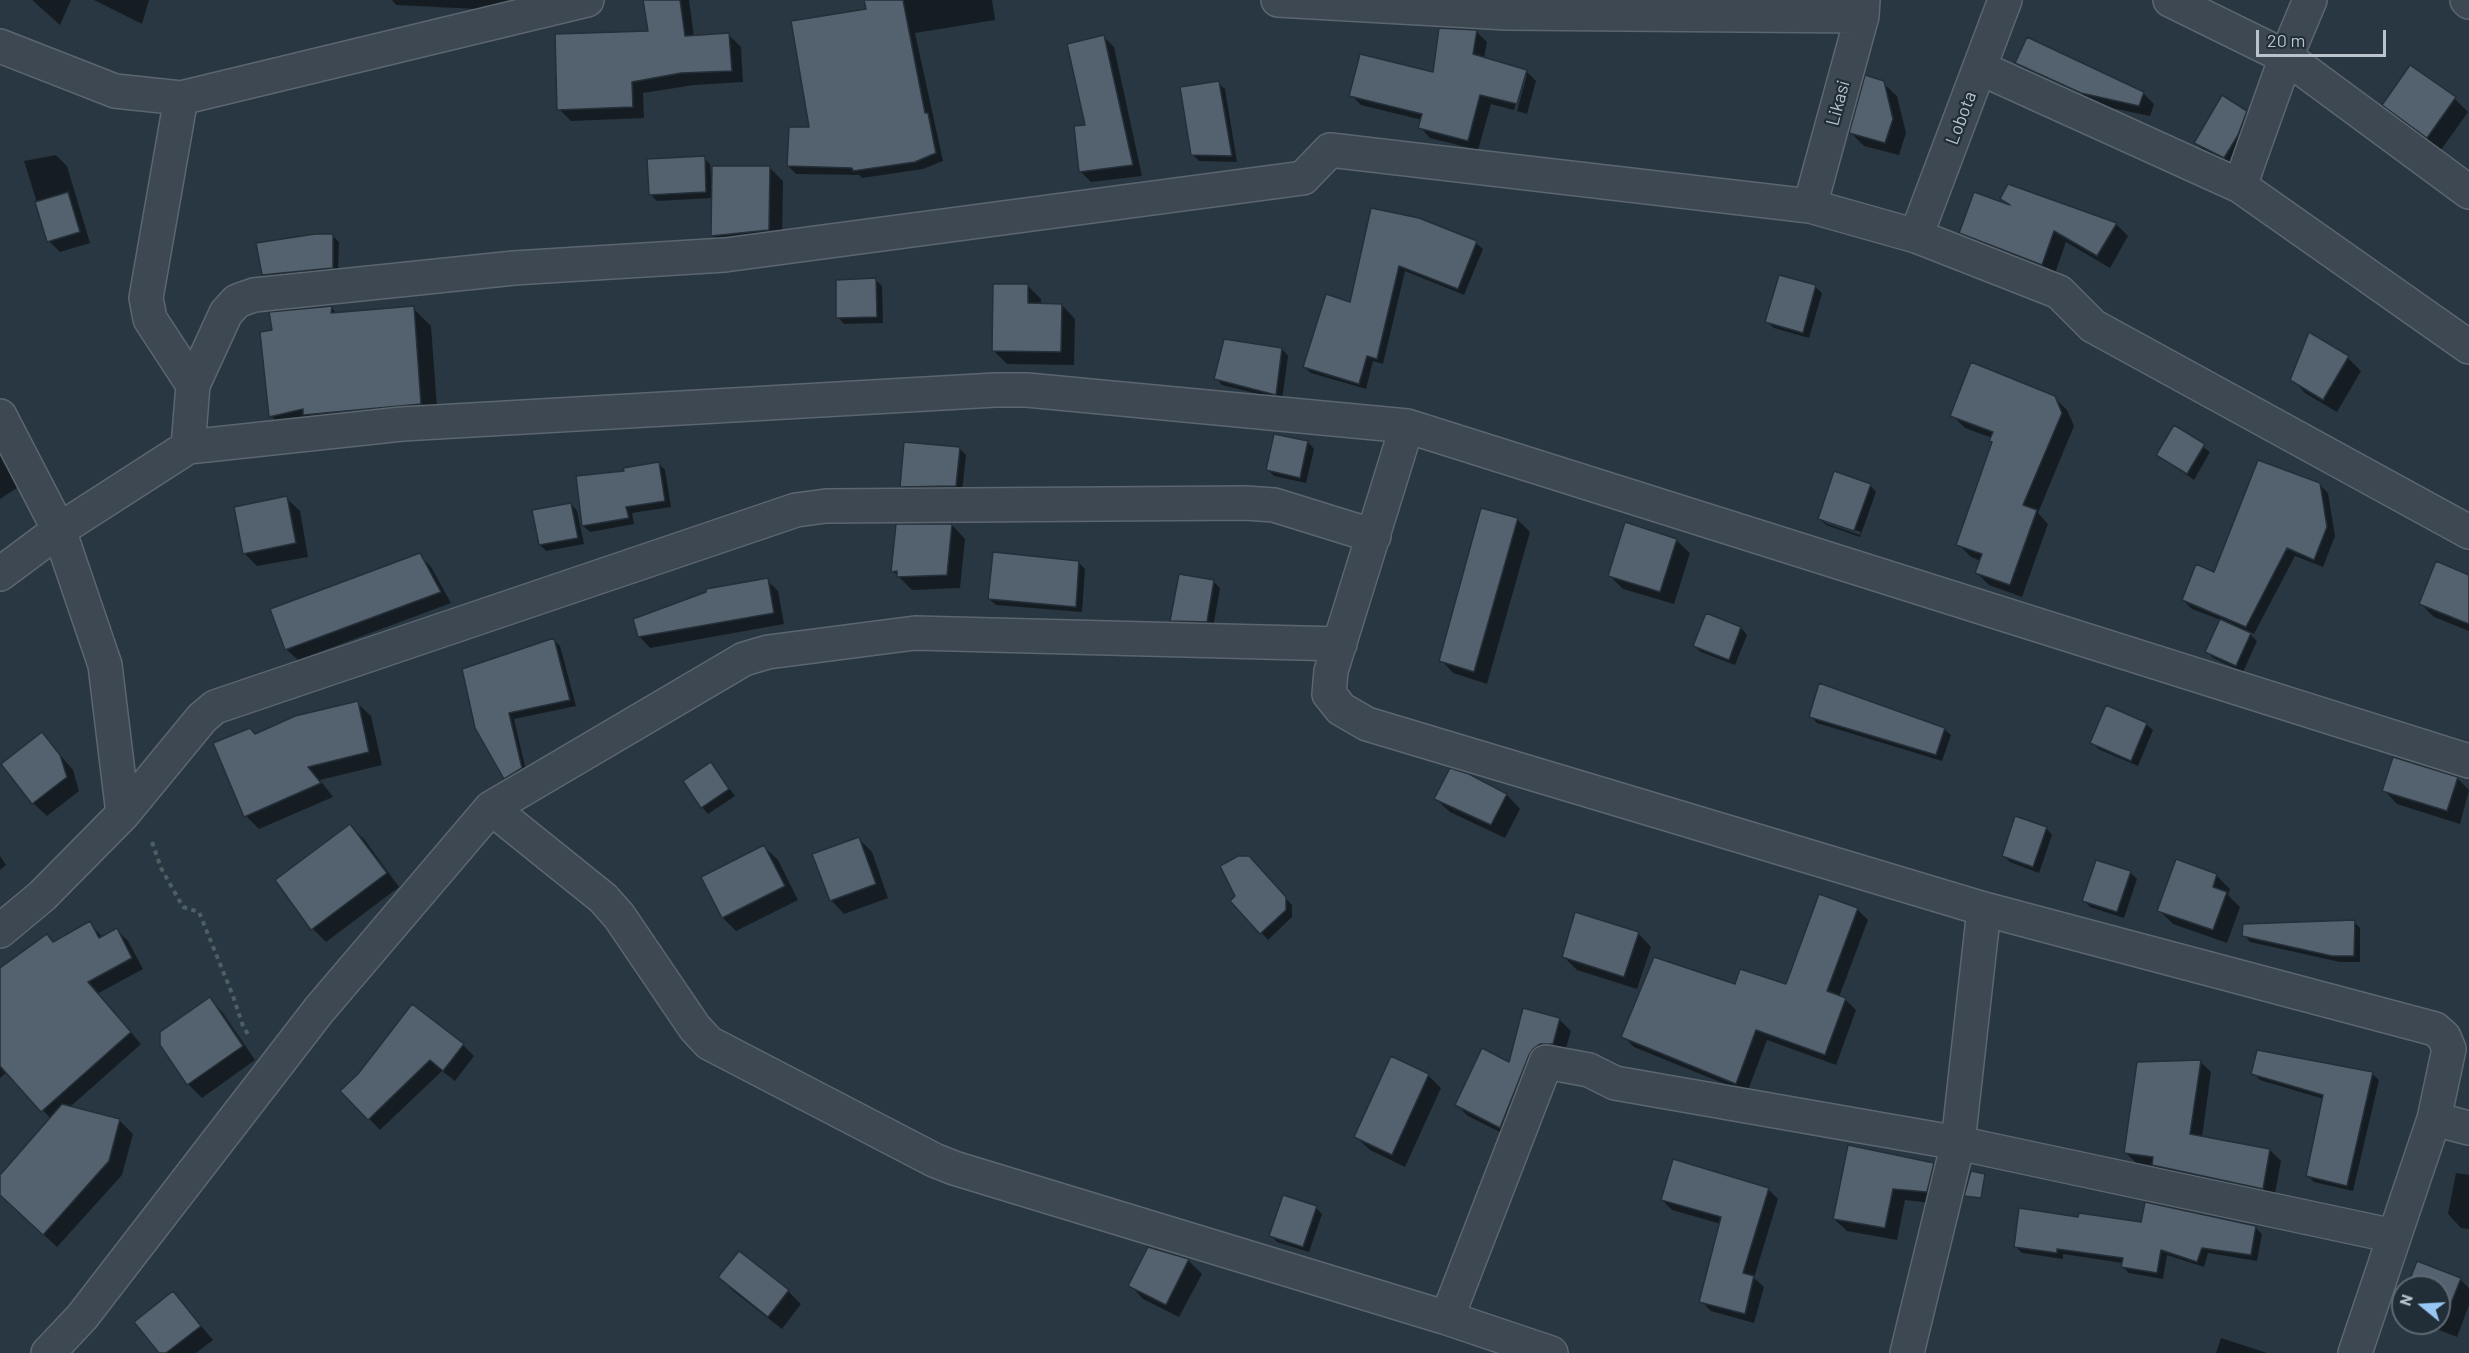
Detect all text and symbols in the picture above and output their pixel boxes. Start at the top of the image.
scale bar [2259,18,2390,56]
text: 20 m [2267,29,2305,51]
street label: Likasi [1822,78,1854,128]
street label: Lobota [1941,88,1981,148]
north arrow [2391,1275,2451,1335]
text: N [2395,1292,2416,1308]

